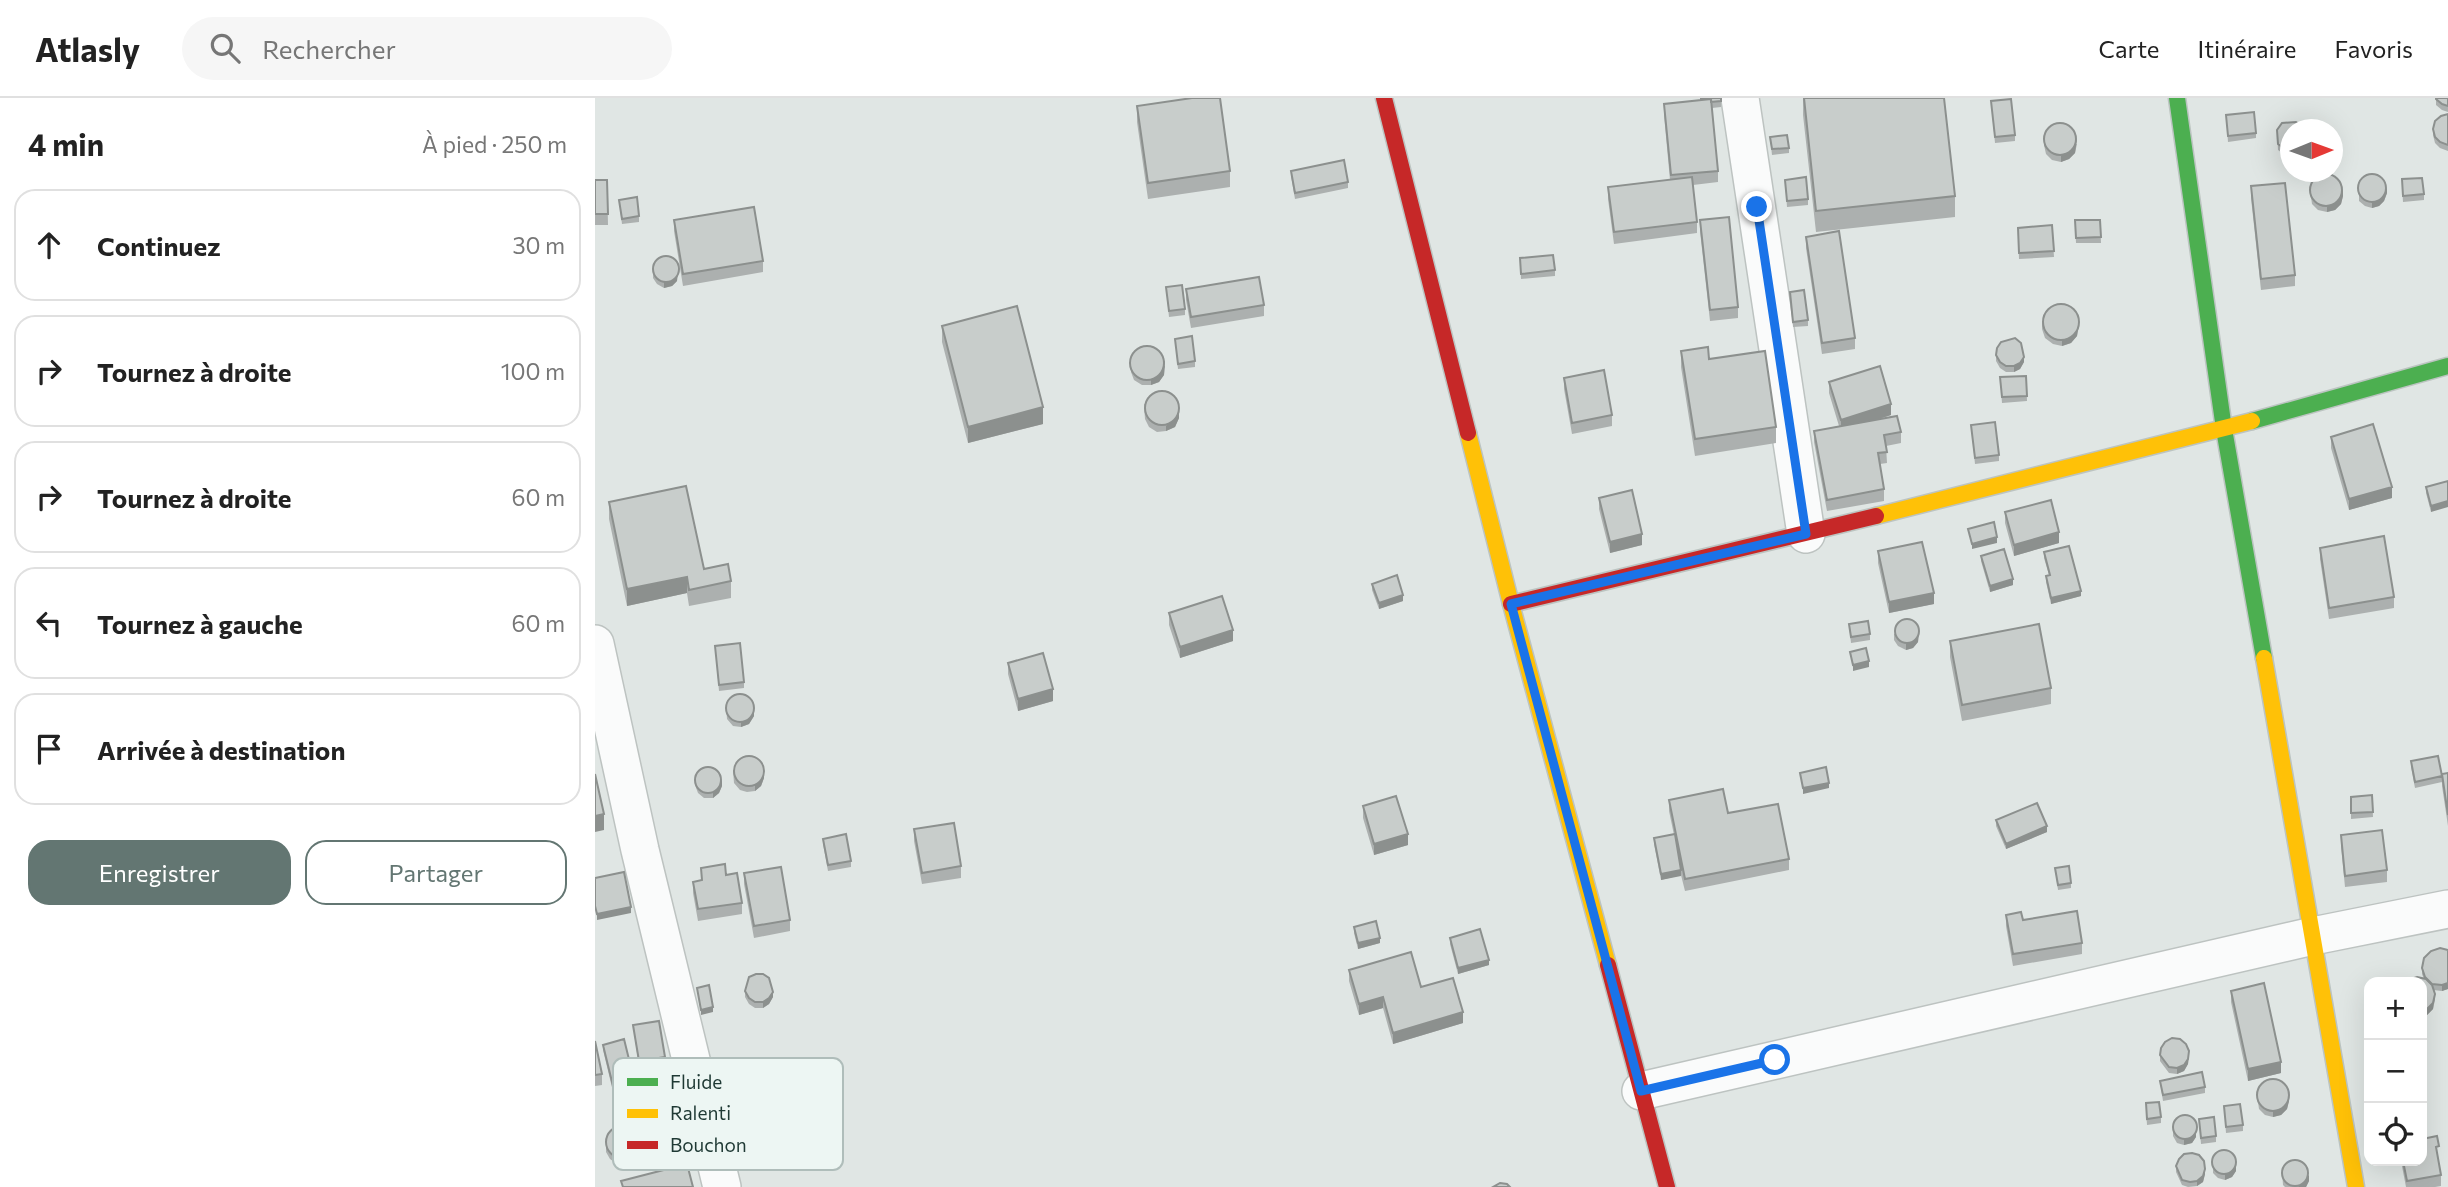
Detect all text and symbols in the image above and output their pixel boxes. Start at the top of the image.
search box [182,17,672,80]
text: Atlasly [35,28,140,69]
icon: search [206,29,244,67]
text: Rechercher [262,33,396,64]
text: Carte [2099,34,2160,63]
text: Itinéraire [2198,34,2297,63]
text: Favoris [2335,34,2413,63]
north arrow [2280,119,2343,182]
text: 4 min [28,125,104,162]
text: À pied · 250 m [422,130,567,158]
route end [1741,191,1772,222]
icon: ahead [30,226,68,264]
text: Continuez [97,230,221,261]
text: 30 m [512,231,565,259]
icon: right [30,352,68,390]
text: Tournez à droite [97,356,292,387]
text: 100 m [501,357,565,385]
icon: right [30,478,68,516]
text: Tournez à droite [97,482,292,513]
text: 60 m [512,483,565,511]
icon: left [30,604,68,642]
text: Tournez à gauche [97,608,303,639]
text: 60 m [512,609,565,637]
icon: arrive [30,730,68,768]
text: Arrivée à destination [97,734,345,765]
button: Enregistrer [28,840,291,905]
button: Partager [305,840,567,905]
map controls [2364,977,2427,1166]
button: + [2364,977,2427,1040]
button: − [2364,1040,2427,1103]
route start [1759,1044,1790,1075]
legend [613,1058,843,1170]
text: Fluide [670,1070,722,1093]
text: Ralenti [670,1101,731,1124]
button: locate [2364,1103,2427,1166]
text: Bouchon [670,1133,747,1156]

